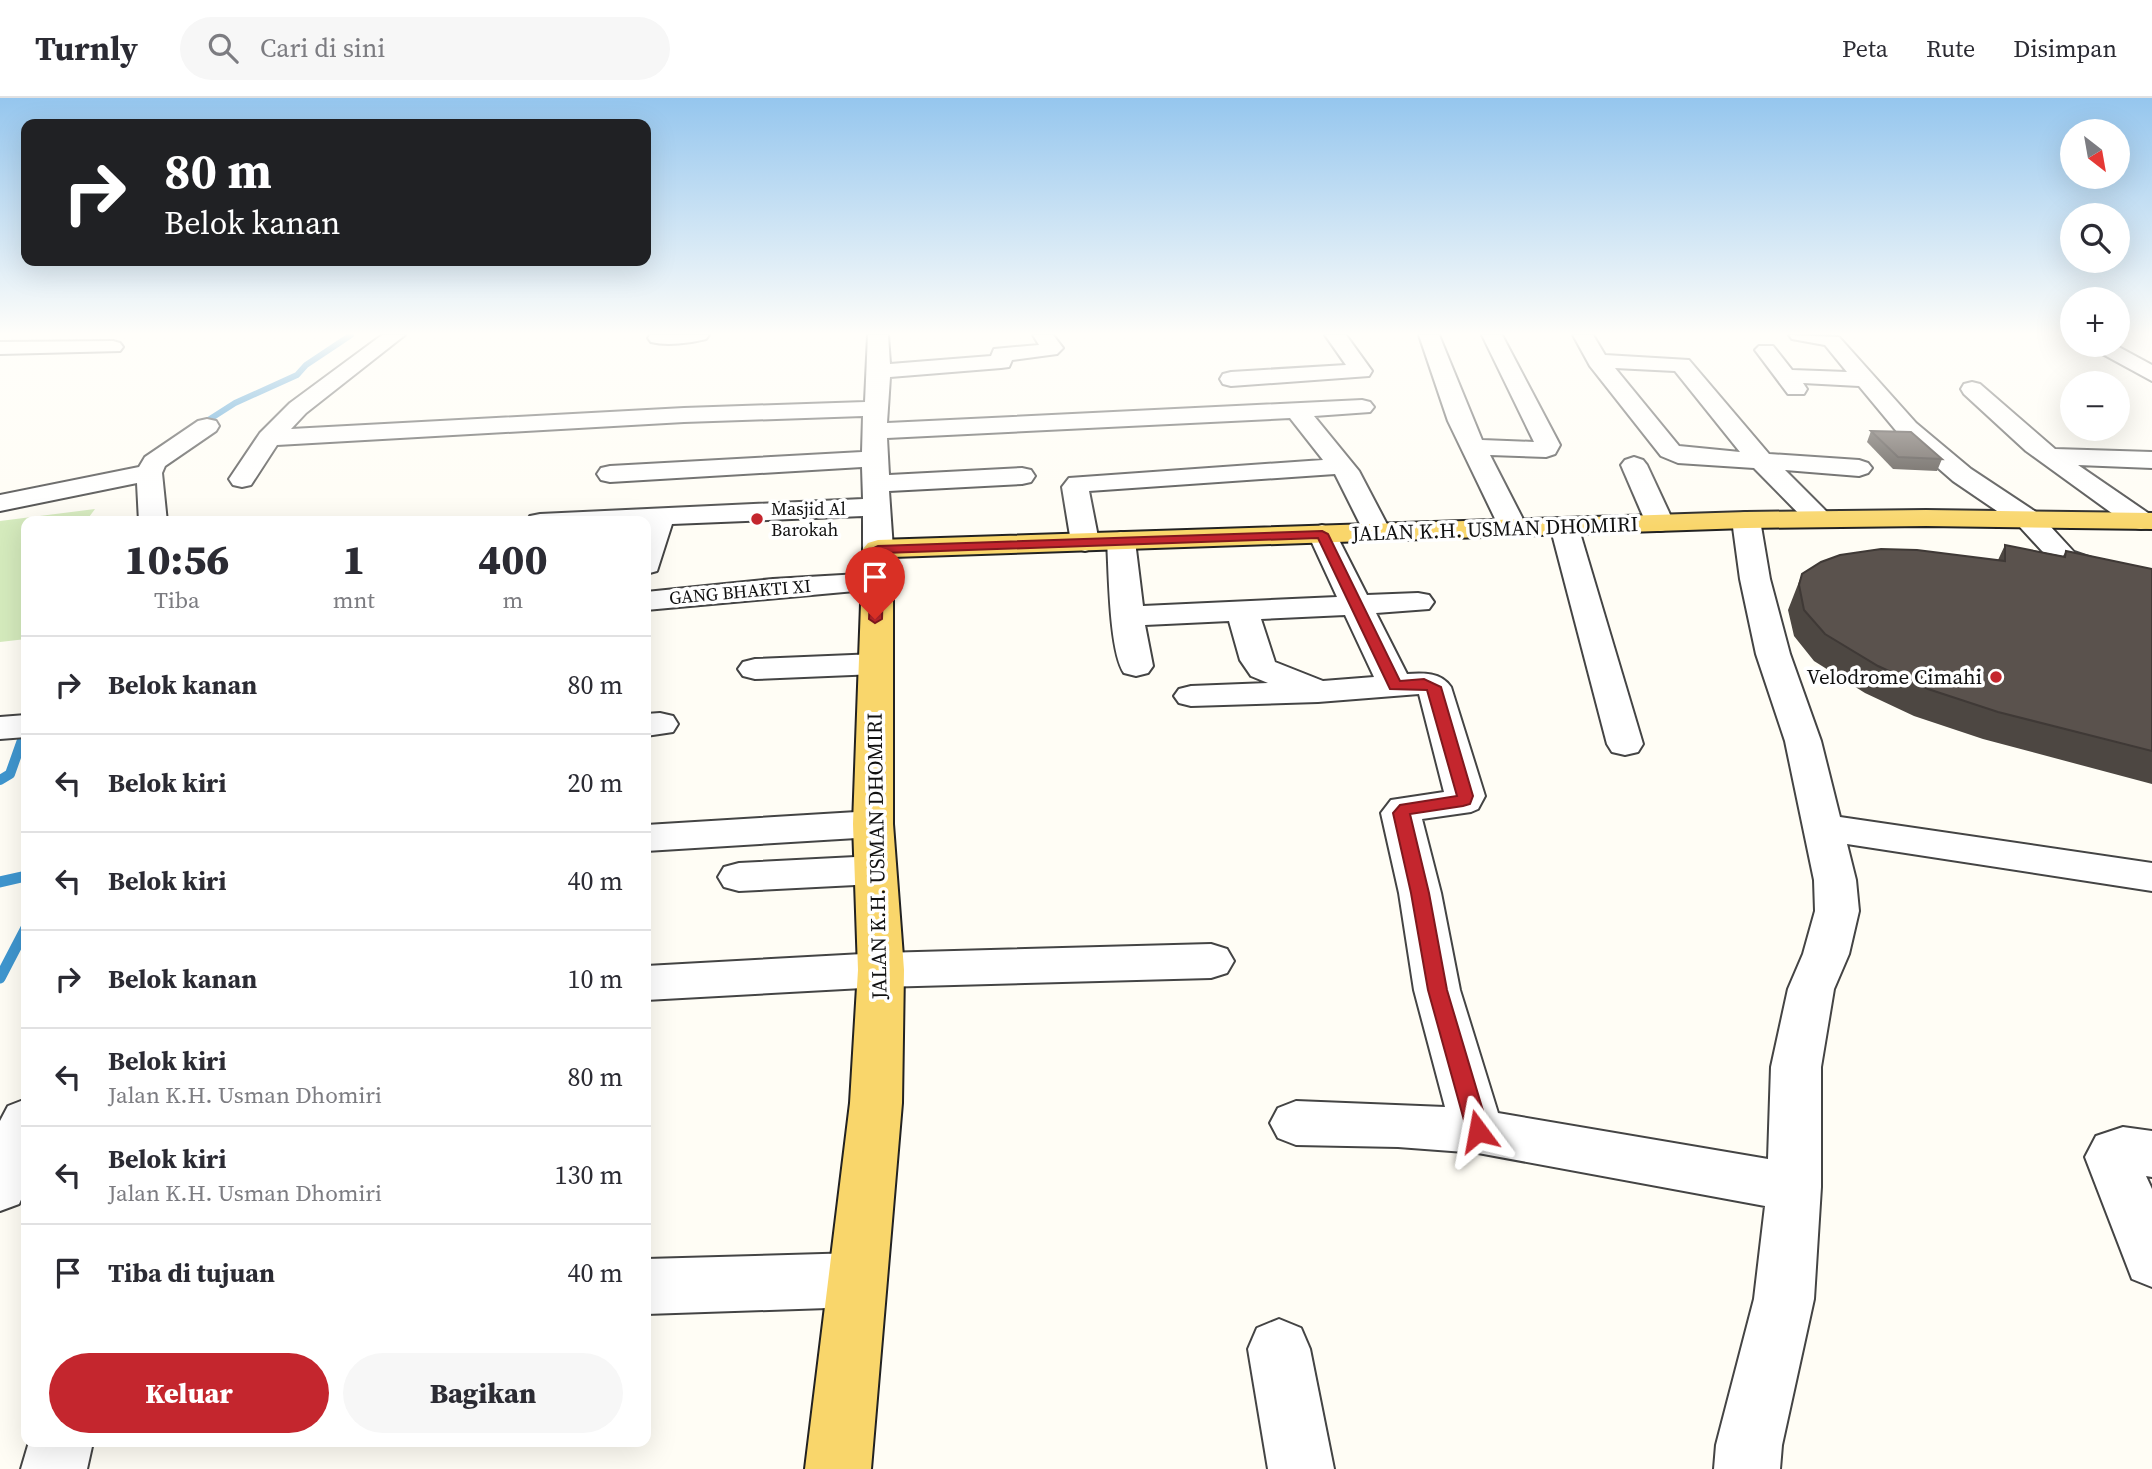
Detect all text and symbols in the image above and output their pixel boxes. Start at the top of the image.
search box [180,17,670,80]
text: Turnly [35,26,138,71]
icon: search [204,29,242,67]
text: Cari di sini [260,30,385,66]
text: Peta [1842,32,1888,65]
text: Rute [1926,32,1975,65]
text: Disimpan [2013,32,2117,65]
north arrow [2060,119,2130,189]
map controls [2060,119,2130,441]
text: 80 m [164,137,272,204]
icon: right [49,147,140,238]
text: Belok kanan [164,201,340,245]
button: search [2060,203,2130,273]
button: + [2060,287,2130,357]
button: − [2060,371,2130,441]
place label: Masjid Al Barokah [771,496,846,542]
street label: JALAN K.H. USMAN DHOMIRI [1350,509,1639,548]
marker: Masjid Al Barokah [749,511,765,527]
text: 10:56 [124,530,230,588]
text: 1 [342,530,365,588]
text: 400 [478,530,548,588]
pin [845,547,905,619]
icon: arrive [856,558,894,596]
street label: GANG BHAKTI XI [668,573,812,610]
text: Tiba [154,584,200,616]
text: mnt [333,584,375,616]
text: m [503,584,523,616]
place label: Velodrome Cimahi [1806,662,1982,691]
icon: right [49,666,87,704]
text: Belok kanan [108,667,257,703]
text: 80 m [568,667,623,703]
marker: Velodrome Cimahi [1988,669,2004,685]
street label: JALAN K.H. USMAN DHOMIRI [860,712,894,1001]
icon: left [49,764,87,802]
text: Belok kiri [108,765,226,801]
text: 20 m [568,765,623,801]
icon: left [49,862,87,900]
text: Belok kiri [108,863,226,899]
text: 40 m [568,863,623,899]
icon: right [49,960,87,998]
text: Belok kanan [108,961,257,997]
text: 10 m [568,961,623,997]
text: Belok kiri [108,1043,226,1079]
icon: left [49,1058,87,1096]
text: 80 m [568,1059,623,1095]
text: Jalan K.H. Usman Dhomiri [108,1079,382,1111]
position arrow [1441,1094,1515,1168]
text: Belok kiri [108,1141,226,1177]
icon: left [49,1156,87,1194]
text: 130 m [555,1157,623,1193]
text: Jalan K.H. Usman Dhomiri [108,1177,382,1209]
icon: arrive [49,1254,87,1292]
text: Tiba di tujuan [108,1255,275,1291]
text: 40 m [568,1255,623,1291]
button: Keluar [49,1353,329,1433]
button: Bagikan [343,1353,623,1433]

